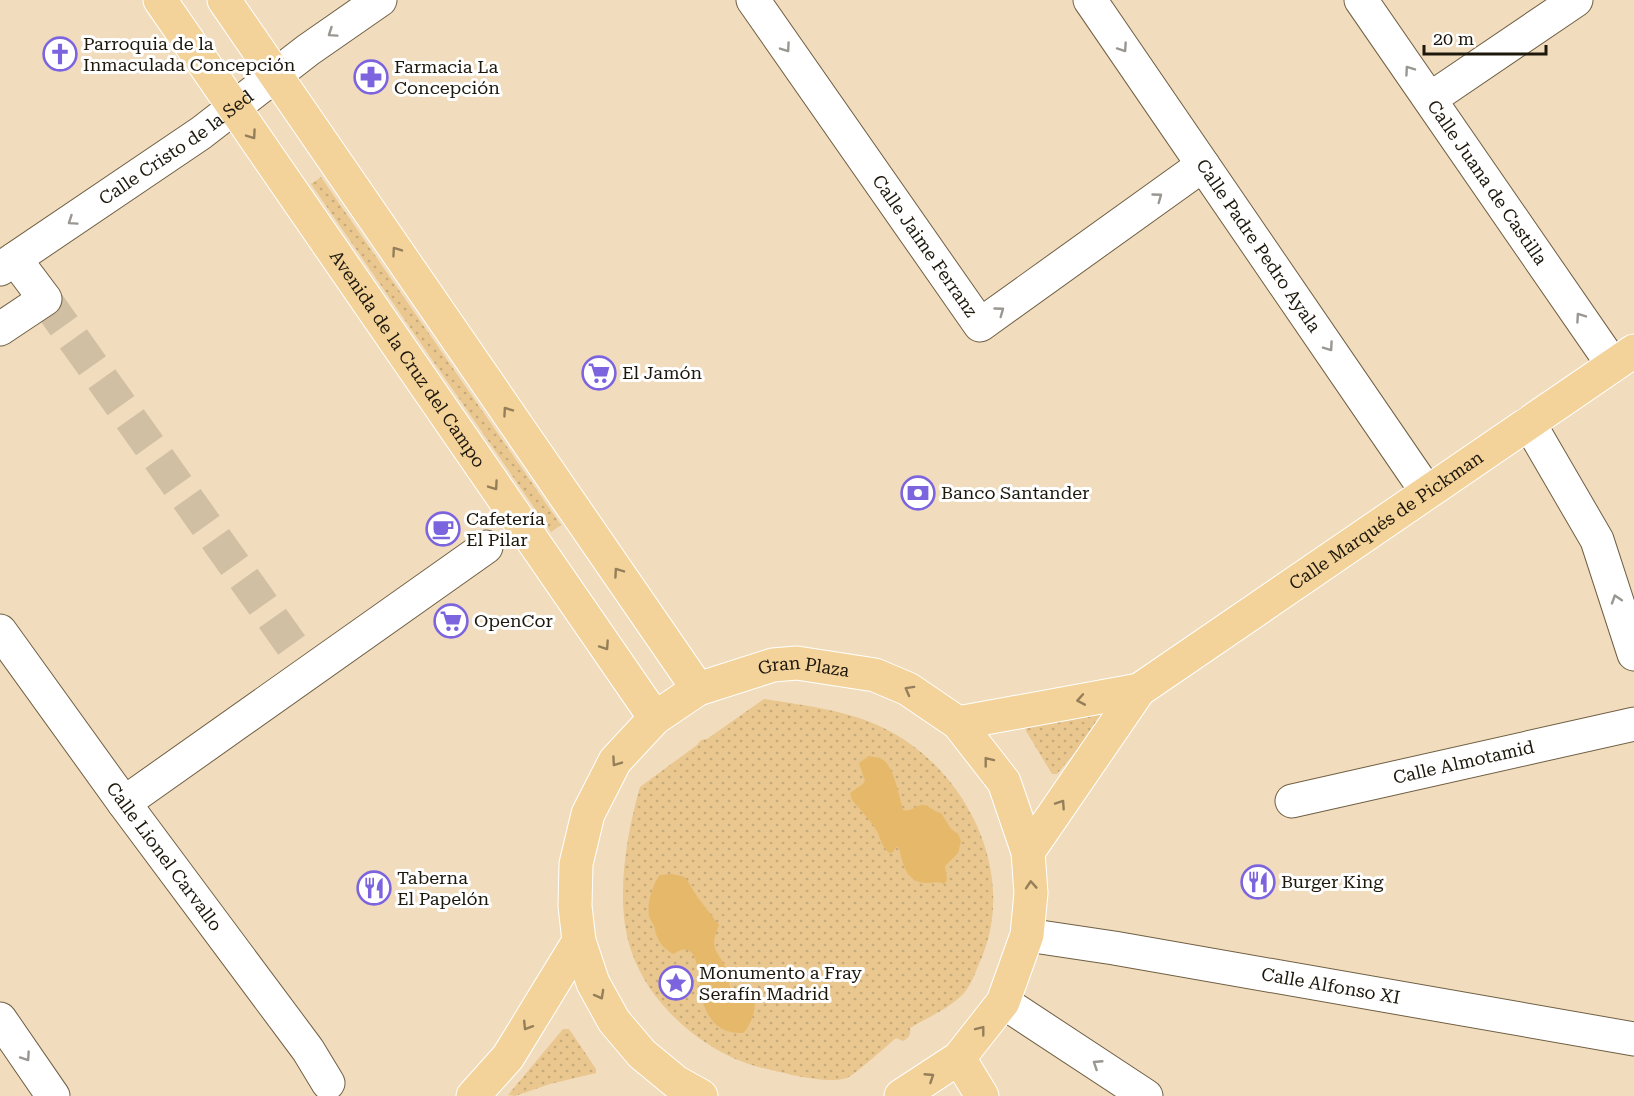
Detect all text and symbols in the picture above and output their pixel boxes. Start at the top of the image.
scale bar [1424,18,1546,56]
one-way arrow [328,26,339,37]
text: 20 m [1433,28,1474,49]
place label: Parroquia de la Inmaculada Concepción [83,33,296,75]
church icon: Parroquia de la Inmaculada Concepción [42,36,78,72]
one-way arrow [779,41,790,52]
one-way arrow [1116,42,1127,53]
place label: Farmacia La Concepción [394,56,500,98]
pharmacy icon: Farmacia La Concepción [353,59,389,95]
one-way arrow [1405,66,1416,77]
street label: Calle Cristo de la Sed [95,85,258,209]
street label: Calle Juana de Castilla [1423,96,1552,269]
one-way arrow [245,128,256,139]
street label: Calle Padre Pedro Ayala [1192,155,1326,336]
street label: Calle Jaime Ferranz [868,170,982,321]
one-way arrow [1151,193,1162,204]
one-way arrow [67,213,78,224]
street label: Avenida de la Cruz del Campo [326,246,490,471]
one-way arrow [392,246,403,257]
one-way arrow [993,307,1004,318]
one-way arrow [1576,312,1587,323]
one-way arrow [1322,341,1333,352]
supermarket icon: El Jamón [581,355,617,391]
place label: El Jamón [622,362,703,383]
one-way arrow [503,407,514,418]
street label: Calle Marqués de Pickman [1285,446,1487,594]
bank icon: Banco Santander [900,475,936,511]
one-way arrow [487,479,498,490]
place label: Banco Santander [941,482,1089,503]
place label: Cafetería El Pilar [466,508,545,550]
cafe icon: Cafetería El Pilar [425,511,461,547]
one-way arrow [614,567,625,578]
one-way arrow [1611,594,1623,605]
supermarket icon: OpenCor [433,603,469,639]
place label: OpenCor [474,610,553,631]
one-way arrow [598,639,609,650]
street label: Gran Plaza [755,652,851,681]
one-way arrow [905,686,915,698]
one-way arrow [1077,693,1087,706]
street label: Calle Almotamid [1391,736,1537,788]
one-way arrow [612,756,623,767]
one-way arrow [984,757,995,768]
street label: Calle Lionel Carvallo [102,778,227,935]
one-way arrow [1054,800,1065,811]
restaurant icon: Burger King [1240,864,1276,900]
place label: Taberna El Papelón [397,867,490,909]
restaurant icon: Taberna El Papelón [356,870,392,906]
place label: Burger King [1281,871,1384,892]
one-way arrow [1024,880,1037,889]
place label: Monumento a Fray Serafín Madrid [699,962,862,1004]
street label: Calle Alfonso XI [1260,963,1402,1008]
place icon: Monumento a Fray Serafín Madrid [658,965,694,1001]
one-way arrow [593,989,604,1000]
one-way arrow [522,1020,534,1030]
one-way arrow [973,1026,984,1037]
one-way arrow [19,1051,30,1062]
one-way arrow [1093,1060,1104,1071]
one-way arrow [923,1073,934,1084]

